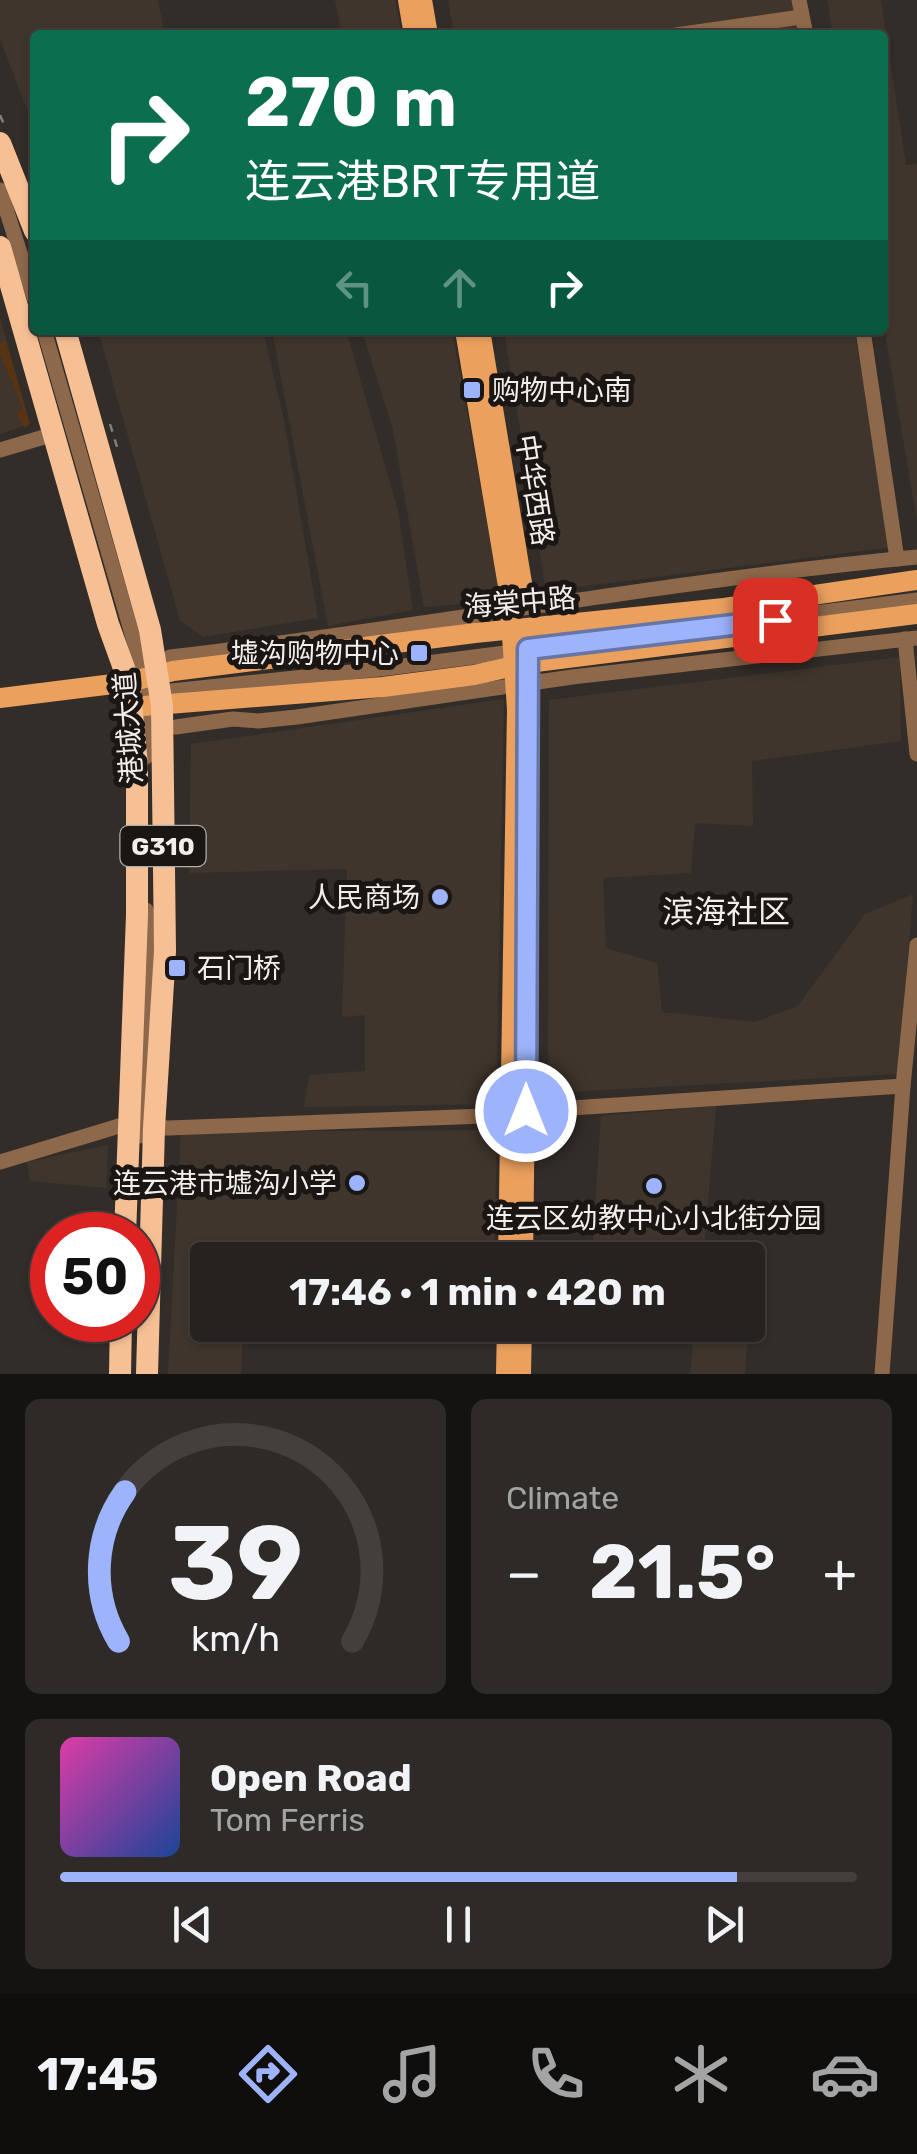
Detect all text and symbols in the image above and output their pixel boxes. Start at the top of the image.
text: 270 m [245,61,457,144]
icon: right [80,70,210,200]
text: 连云港BRT专用道 [245,155,600,208]
icon: left [327,260,382,315]
icon: ahead [432,260,487,315]
icon: right [537,260,592,315]
place label: 购物中心南 [492,374,632,407]
marker: 购物中心南 [461,379,483,401]
street label: 中华西路 [509,432,560,548]
pin [733,578,818,663]
street label: 海棠中路 [463,581,577,624]
icon: arrive [748,593,803,648]
place label: 墟沟购物中心 [231,637,399,670]
marker: 墟沟购物中心 [408,642,430,664]
street label: 港城大道 [108,671,149,785]
road number: G310 [120,826,206,866]
place label: 人民商场 [308,881,420,914]
marker: 人民商场 [429,886,451,908]
district label: 滨海社区 [662,893,790,931]
place label: 石门桥 [197,952,281,985]
marker: 石门桥 [166,957,188,979]
position arrow [474,1059,578,1163]
place label: 连云港市墟沟小学 [113,1167,337,1200]
marker: 连云港市墟沟小学 [346,1172,368,1194]
marker: 连云区幼教中心小北街分园 [643,1175,665,1197]
place label: 连云区幼教中心小北街分园 [486,1202,822,1235]
speed limit sign: 50 [30,1212,160,1342]
text: 17:46 · 1 min · 420 m [289,1269,666,1315]
text: Climate [506,1479,619,1517]
text: 39 [168,1502,303,1625]
text: 21.5° [589,1528,776,1617]
text: − [506,1541,542,1606]
text: + [823,1541,857,1606]
text: km/h [191,1618,280,1660]
text: Open Road [210,1755,412,1801]
text: Tom Ferris [210,1801,365,1839]
icon: previous [165,1897,220,1952]
icon: pause [431,1897,486,1952]
icon: next [697,1897,752,1952]
icon: directions [233,2039,303,2109]
icon: music [377,2039,447,2109]
icon: phone [521,2039,591,2109]
icon: climate [666,2039,736,2109]
icon: car [810,2039,880,2109]
text: 17:45 [37,2048,158,2101]

